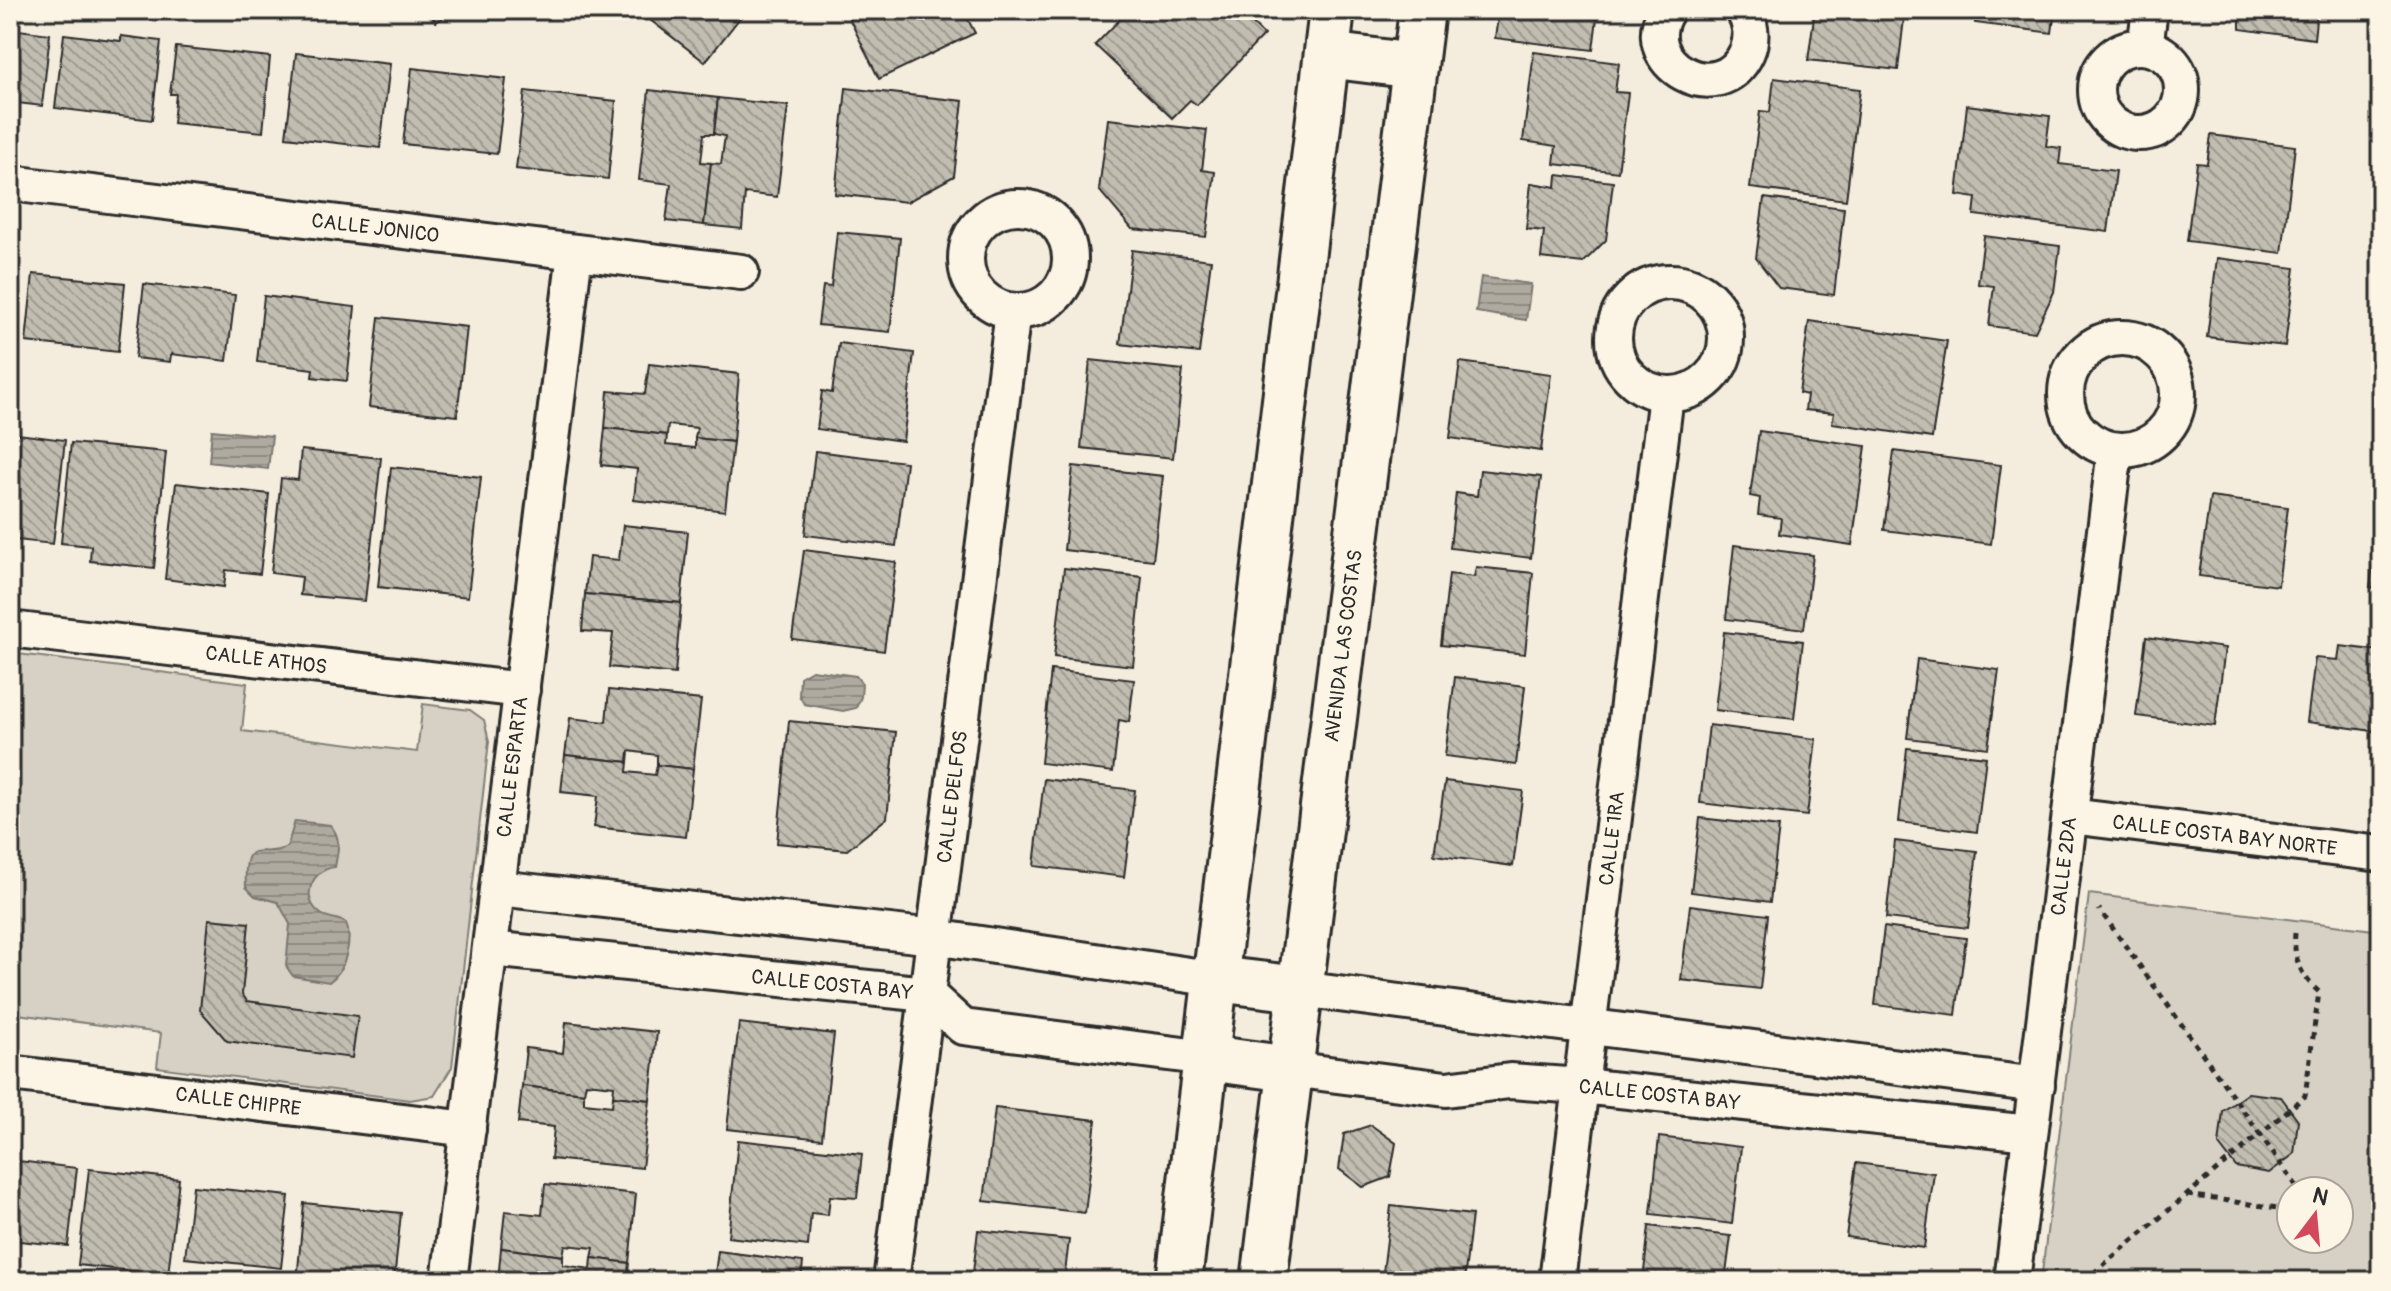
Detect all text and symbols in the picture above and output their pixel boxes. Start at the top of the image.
street label: CALLE JONICO [310,208,440,248]
street label: AVENIDA LAS COSTAS [1319,548,1368,744]
street label: CALLE ATHOS [204,640,328,680]
street label: CALLE ESPARTA [491,695,533,839]
street label: CALLE DELFOS [932,729,973,865]
street label: CALLE 1RA [1594,790,1630,887]
street label: CALLE COSTA BAY NORTE [2111,809,2338,862]
street label: CALLE 2DA [2045,815,2082,917]
street label: CALLE COSTA BAY [750,964,915,1006]
street label: CALLE COSTA BAY [1578,1074,1742,1116]
street label: CALLE CHIPRE [174,1081,302,1121]
north arrow [2275,1175,2355,1255]
text: N [2309,1181,2331,1212]

